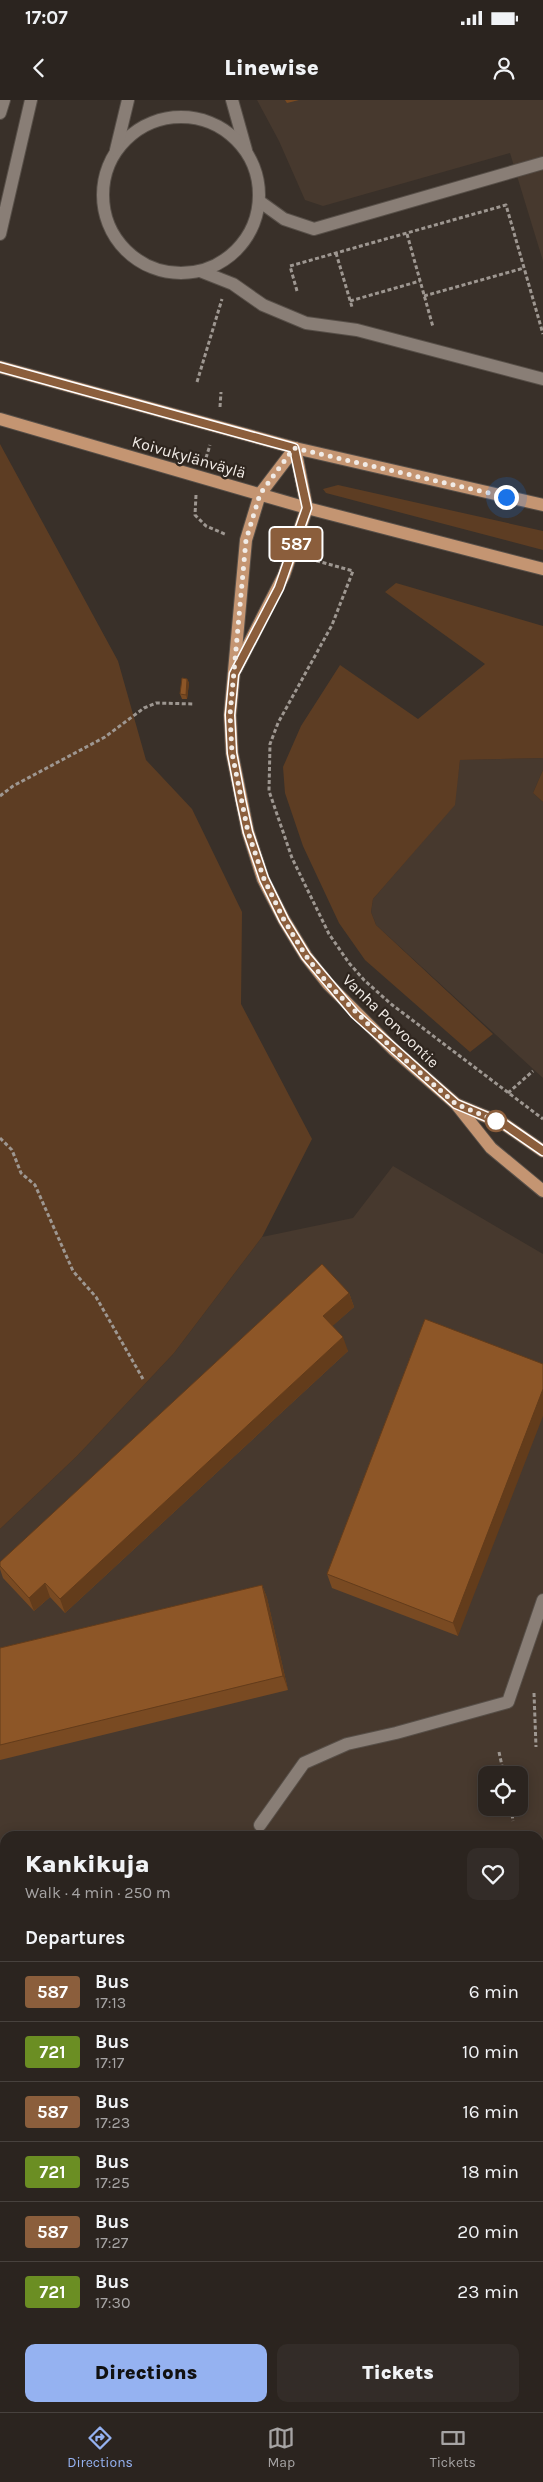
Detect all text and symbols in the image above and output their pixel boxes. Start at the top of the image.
text: 17:07 [25,7,68,29]
icon: back [25,54,53,82]
icon: person [490,54,518,82]
text: Linewise [224,55,319,81]
street label: Koivukylänväylä [130,432,248,482]
your location [494,485,519,510]
line badge: 587 [267,528,325,560]
text: 587 [280,533,312,555]
street label: Vanha Porvoontie [339,970,443,1072]
unlabelled marker [485,1110,507,1132]
map controls [478,1766,528,1816]
button: locate [478,1766,528,1816]
button: heart [467,1848,519,1900]
text: Kankikuja [25,1850,150,1878]
text: Walk · 4 min · 250 m [25,1883,171,1902]
text: Departures [25,1927,125,1949]
text: Bus [95,1971,129,1993]
text: 587 [37,1981,68,2003]
text: 6 min [469,1981,519,2003]
text: 17:13 [95,1993,126,2012]
text: Bus [95,2031,129,2053]
text: 721 [39,2041,66,2063]
text: 10 min [462,2041,519,2063]
text: 17:17 [95,2053,124,2072]
text: Bus [95,2091,129,2113]
text: 587 [37,2101,68,2123]
text: 16 min [462,2101,519,2123]
text: 17:23 [95,2113,130,2132]
text: Bus [95,2151,129,2173]
text: 721 [39,2161,66,2183]
text: 18 min [462,2161,519,2183]
text: 17:25 [95,2173,130,2192]
text: Bus [95,2211,129,2233]
text: 587 [37,2221,68,2243]
text: 20 min [457,2221,519,2243]
text: 17:27 [95,2233,128,2252]
text: Bus [95,2271,129,2293]
text: 721 [39,2281,66,2303]
text: 23 min [457,2281,519,2303]
text: 17:30 [95,2293,130,2312]
button: Directions [25,2344,267,2402]
button: Tickets [277,2344,519,2402]
tab: Directions [67,2424,133,2471]
tab: Map [267,2424,295,2471]
tab: Tickets [430,2424,476,2471]

